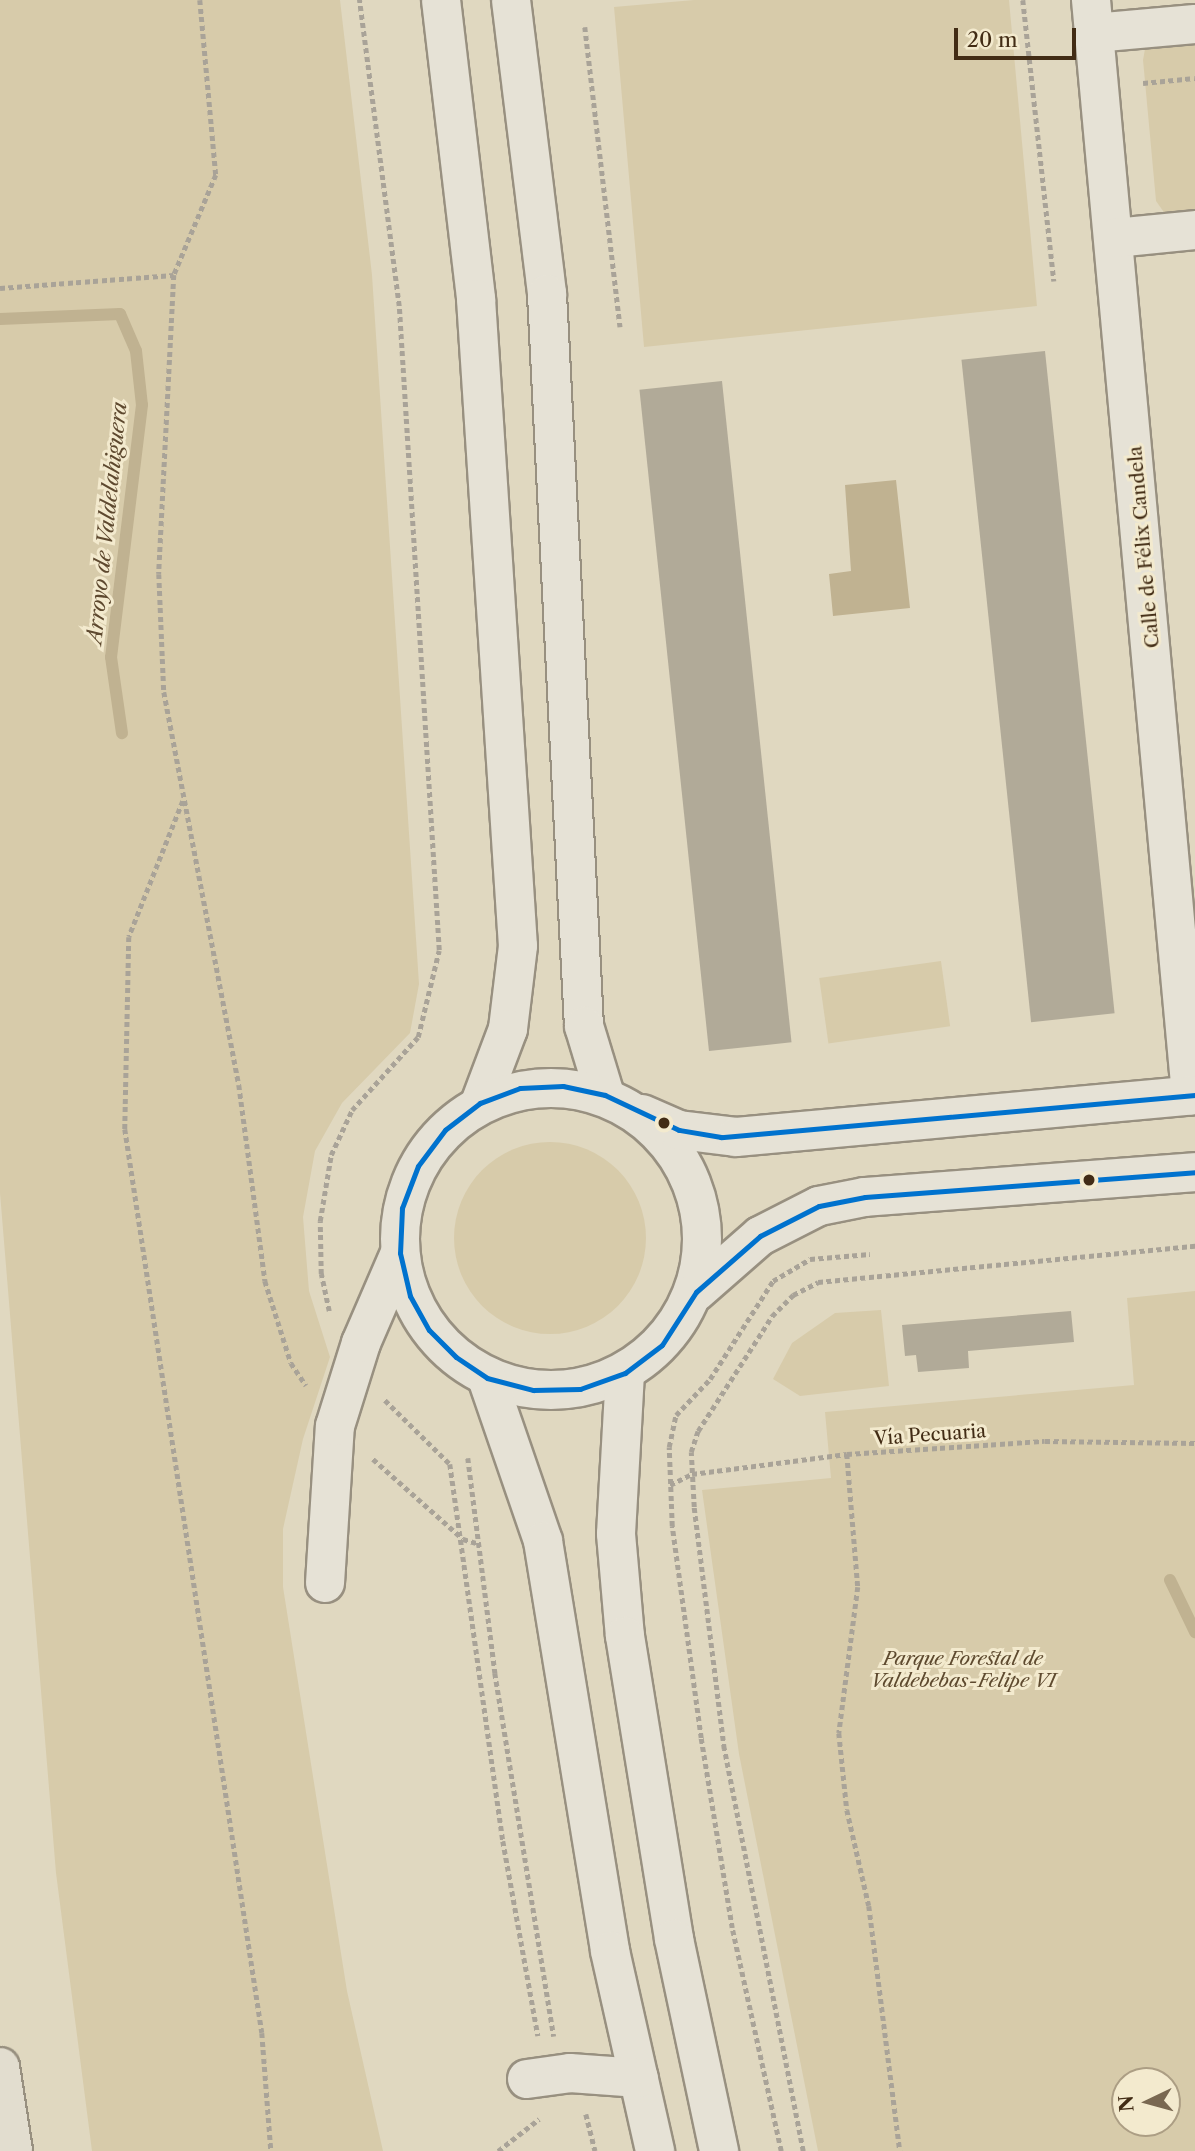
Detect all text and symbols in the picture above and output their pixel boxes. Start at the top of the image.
scale bar [957,14,1080,58]
text: 20 m [967,27,1018,52]
water label: Arroyo de Valdelahiguera [82,401,132,645]
street label: Calle de Félix Candela [1124,445,1164,649]
unlabelled marker [657,1116,671,1130]
unlabelled marker [1082,1173,1096,1187]
street label: Vía Pecuaria [873,1420,987,1450]
park label: Parque Forestal de Valdebebas-Felipe VI [871,1648,1055,1692]
north arrow [1111,2067,1181,2137]
text: N [1114,2094,1139,2113]

